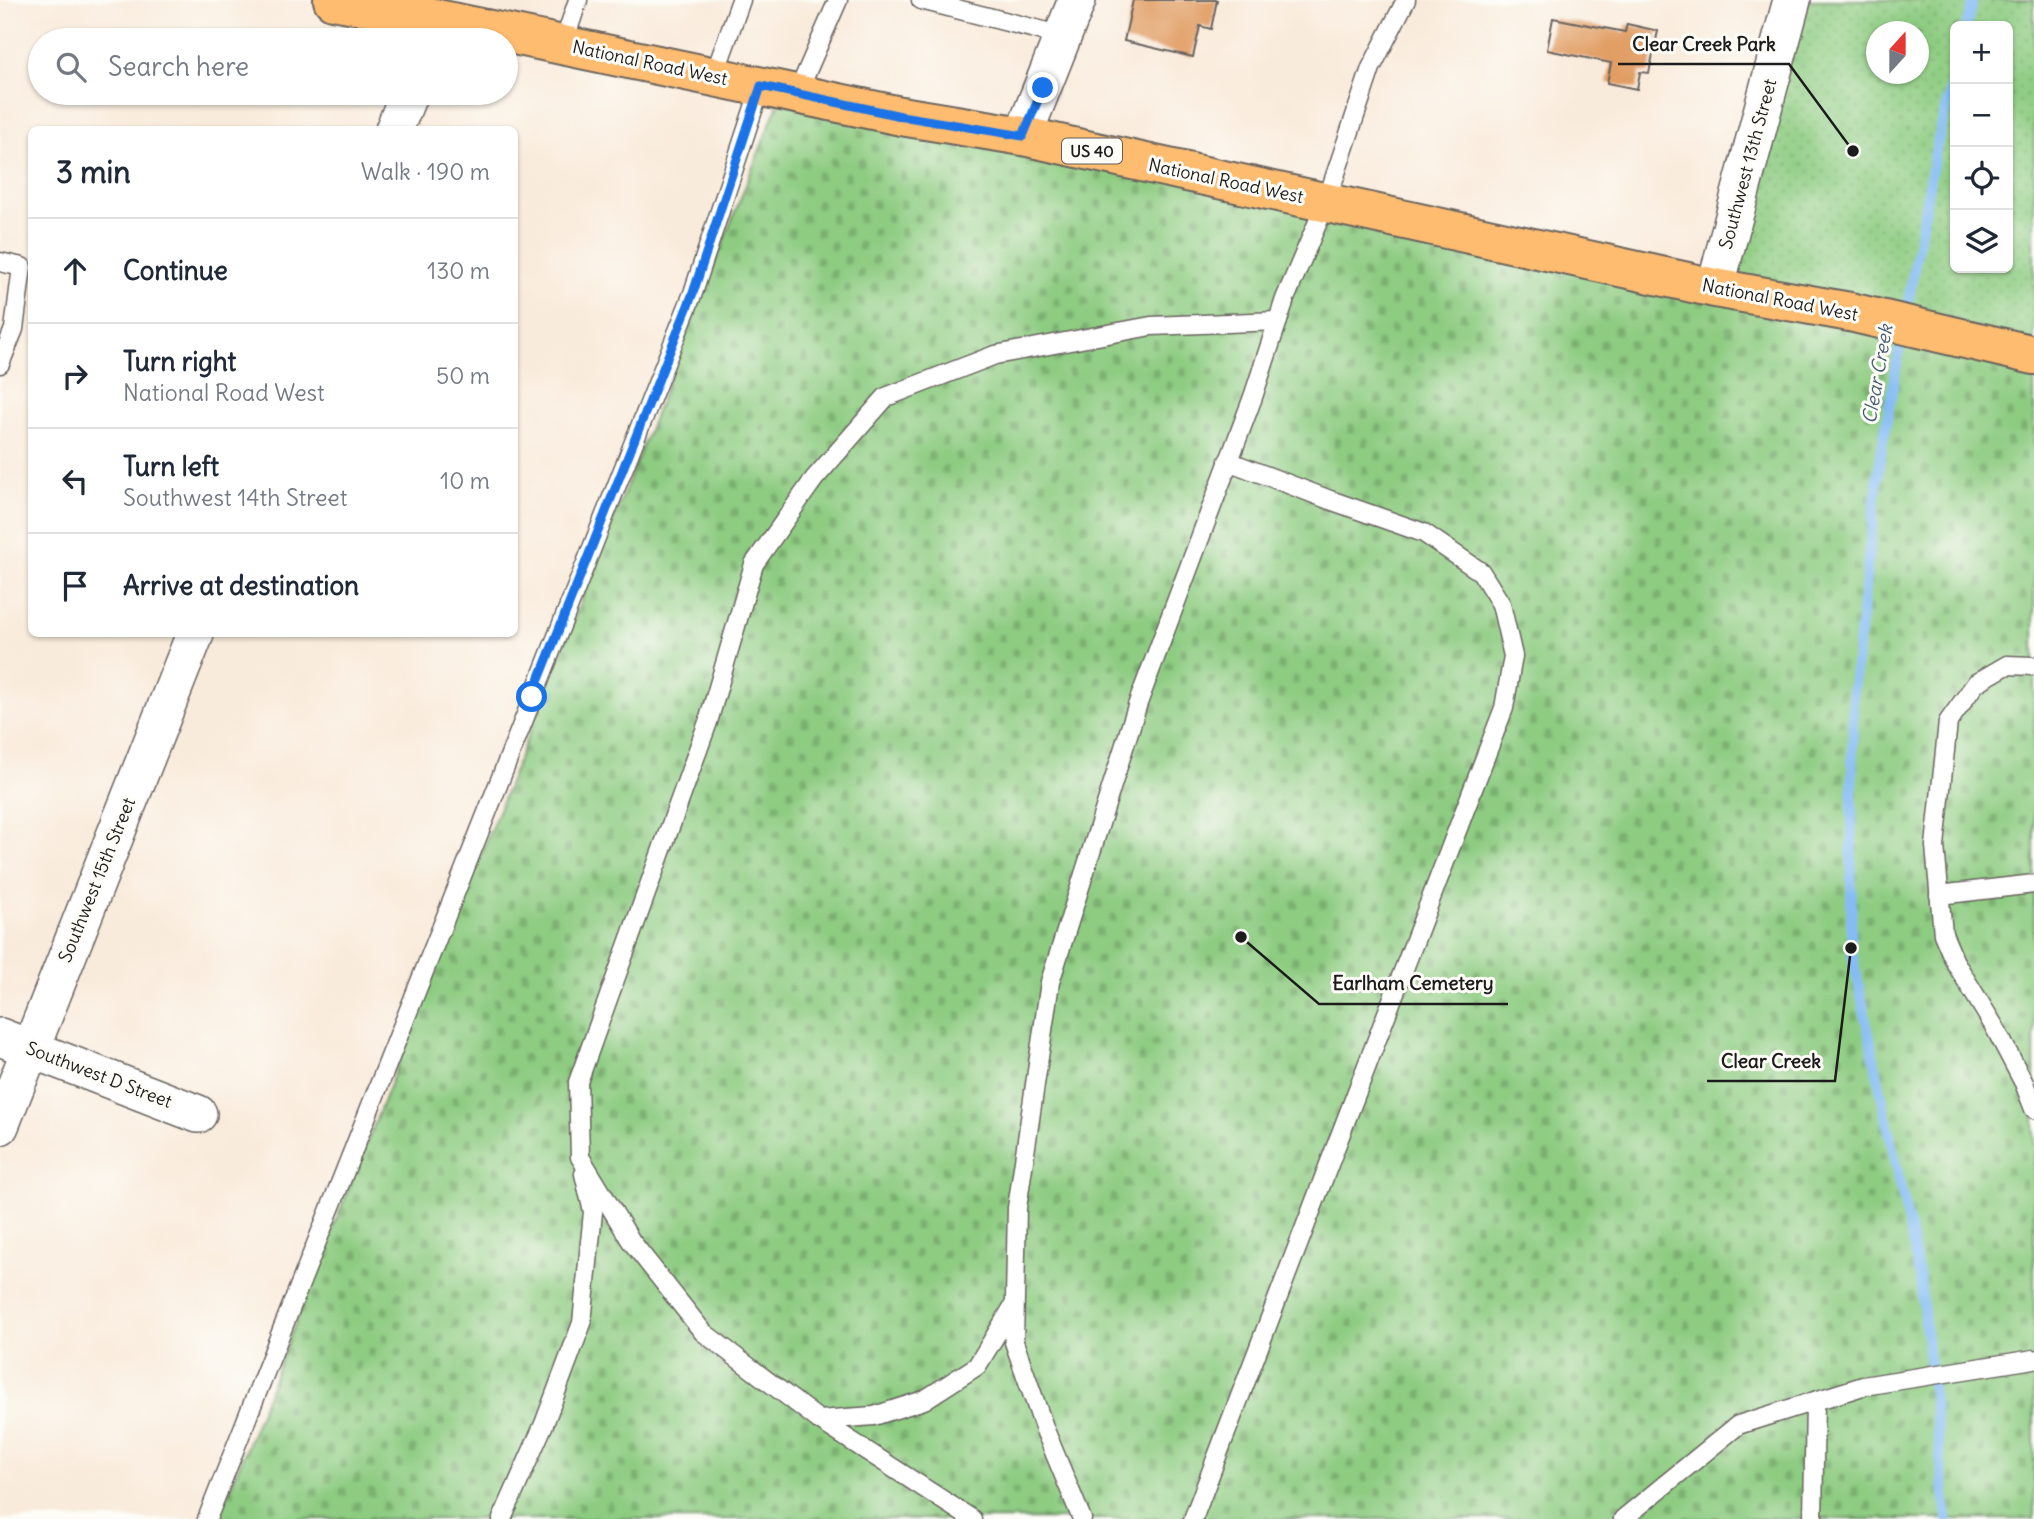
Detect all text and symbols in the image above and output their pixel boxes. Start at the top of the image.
north arrow [1866,21,1929,84]
map controls [1950,21,2013,273]
button: + [1950,21,2013,84]
callout: Clear Creek Park [1618,24,1789,64]
search box [28,28,518,105]
text: Clear Creek Park [1632,32,1776,56]
street label: National Road West [570,35,730,90]
icon: search [52,48,90,86]
text: Search here [108,50,249,83]
route end [1027,72,1058,103]
street label: Southwest 13th Street [1714,76,1781,252]
button: − [1950,84,2013,147]
road number: US 40 [1062,139,1122,164]
button: locate [1950,147,2013,210]
text: 3 min [56,153,131,191]
street label: National Road West [1146,153,1306,208]
text: Walk · 190 m [361,157,490,186]
button: layers [1950,210,2013,273]
icon: ahead [56,252,94,290]
text: Continue [123,254,228,287]
text: 130 m [427,256,490,285]
street label: National Road West [1700,273,1860,326]
water label: Clear Creek [1857,321,1898,425]
text: Turn right [123,345,236,378]
icon: right [56,357,94,395]
text: 50 m [436,361,490,390]
text: National Road West [123,378,325,407]
text: Turn left [123,450,219,483]
icon: left [56,462,94,500]
text: 10 m [440,466,490,495]
text: Southwest 14th Street [123,483,347,512]
icon: arrive [56,567,94,605]
text: Arrive at destination [123,569,359,602]
route start [516,681,547,712]
street label: Southwest 15th Street [53,794,140,966]
callout: Earlham Cemetery [1319,964,1508,1004]
text: Earlham Cemetery [1333,971,1493,995]
street label: Southwest D Street [23,1036,175,1113]
callout: Clear Creek [1707,1041,1835,1081]
text: Clear Creek [1721,1049,1821,1073]

